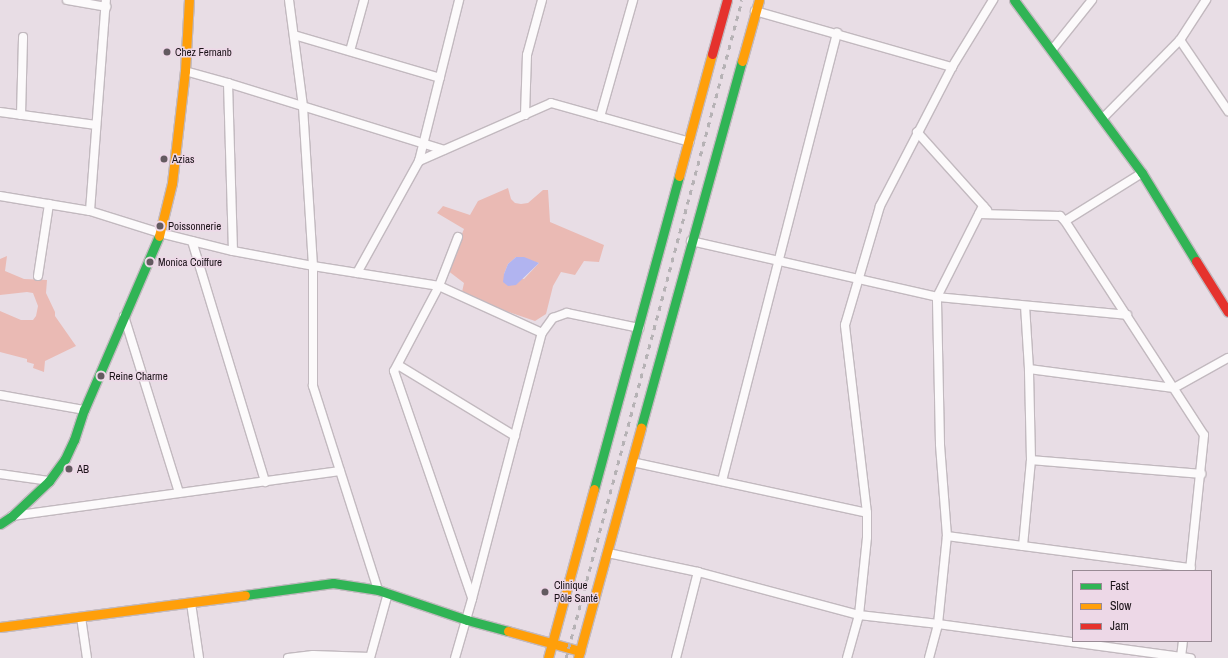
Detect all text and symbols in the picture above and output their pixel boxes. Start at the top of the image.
place label: Chez Fernanb [175,45,232,59]
marker: Chez Fernanb [162,47,172,57]
place label: Azias [172,152,195,166]
marker: Azias [159,154,169,164]
place label: Poissonnerie [168,219,221,233]
marker: Poissonnerie [155,221,165,231]
place label: Monica Coiffure [158,255,222,269]
marker: Monica Coiffure [145,257,155,267]
place label: Reine Charme [109,369,168,383]
marker: Reine Charme [96,371,106,381]
place label: AB [77,462,89,476]
marker: AB [64,464,74,474]
legend [1072,570,1212,642]
text: Fast [1110,578,1129,594]
place label: Clinique Pôle Santé [554,579,598,605]
marker: Clinique Pôle Santé [539,586,551,598]
text: Slow [1110,598,1131,614]
text: Jam [1110,618,1129,634]

